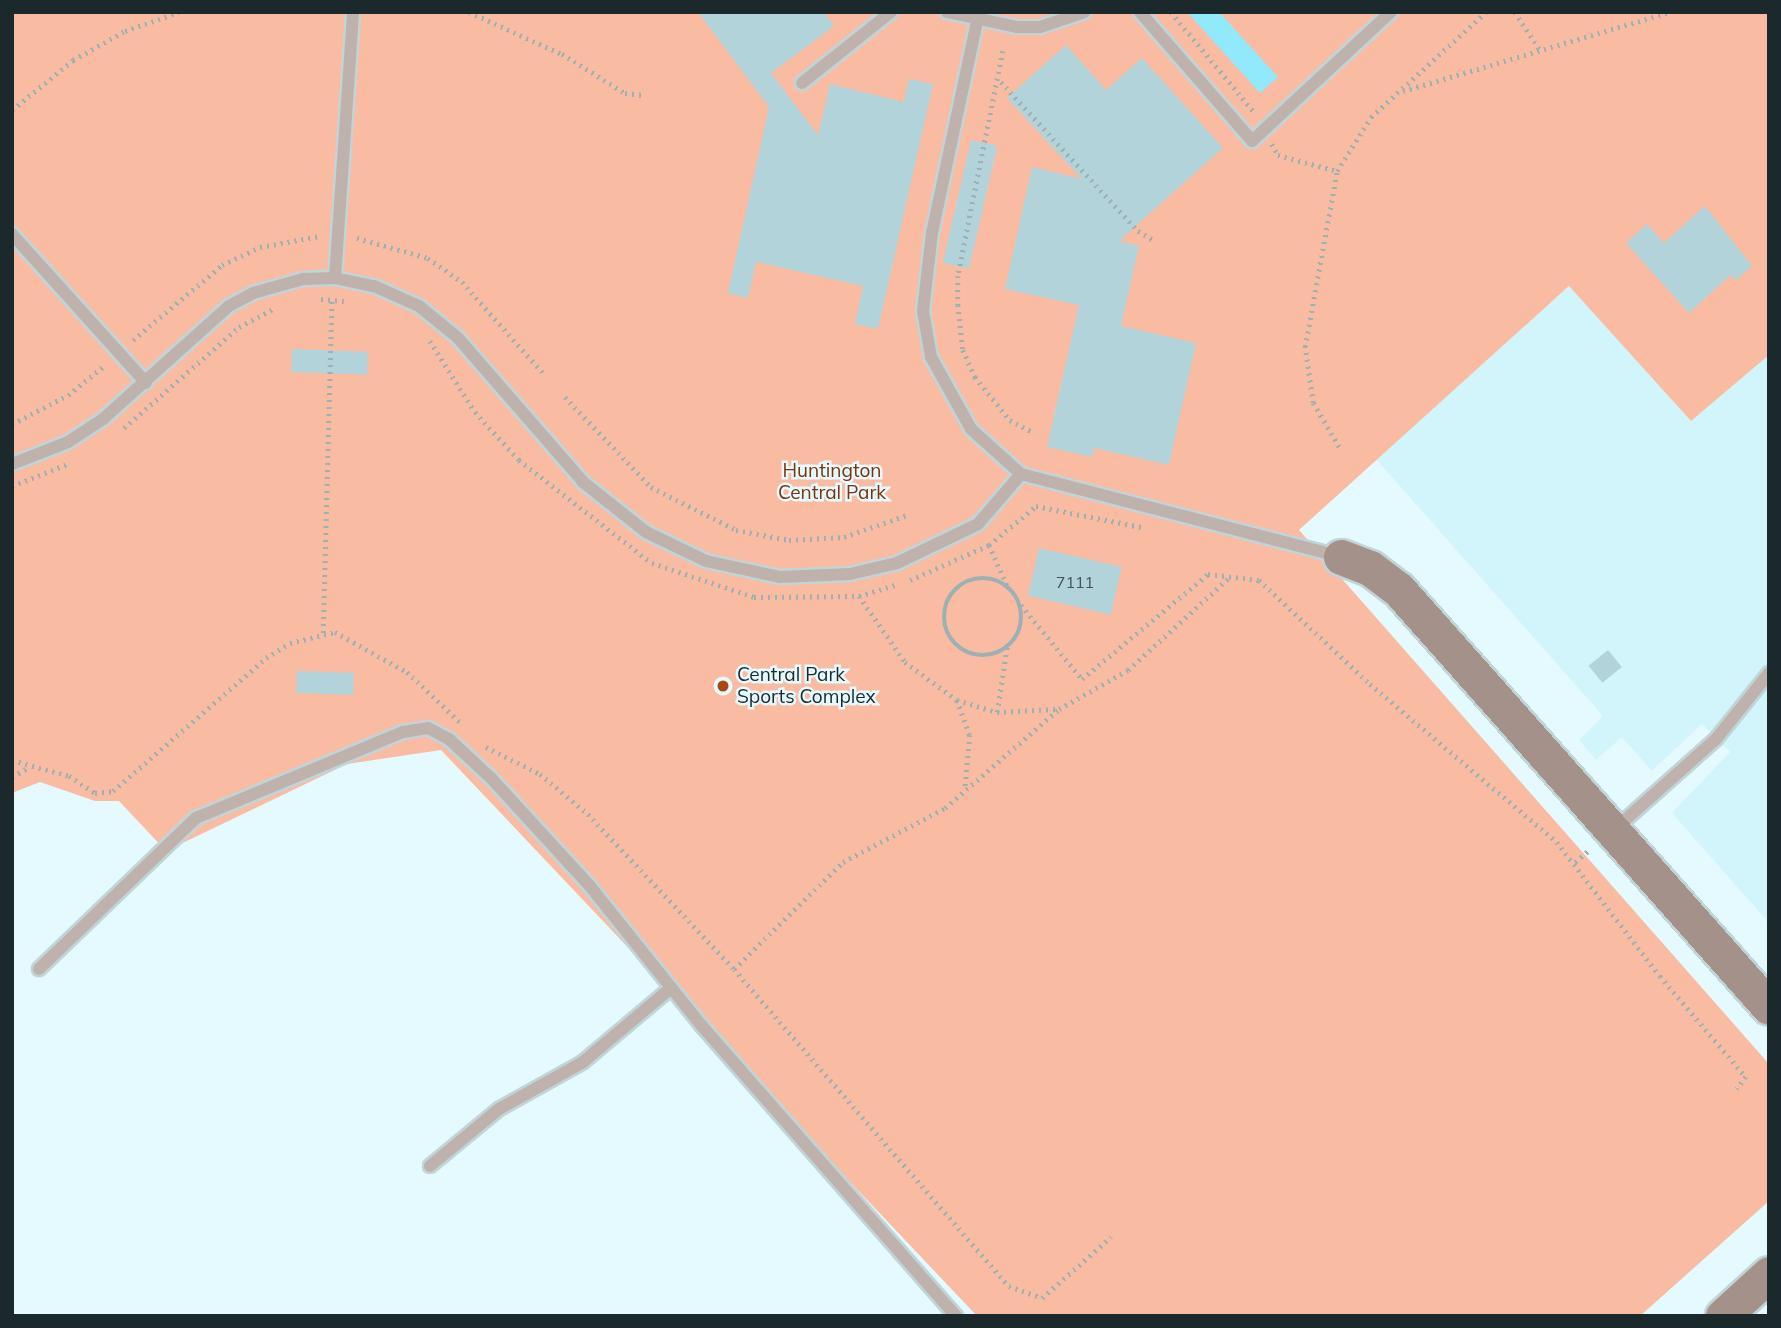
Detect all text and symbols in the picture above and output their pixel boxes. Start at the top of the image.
park label: Huntington Central Park [778,460,886,504]
house number: 7111 [1056,572,1094,592]
place label: Central Park Sports Complex [737,664,876,708]
marker: Central Park Sports Complex [715,678,731,694]

